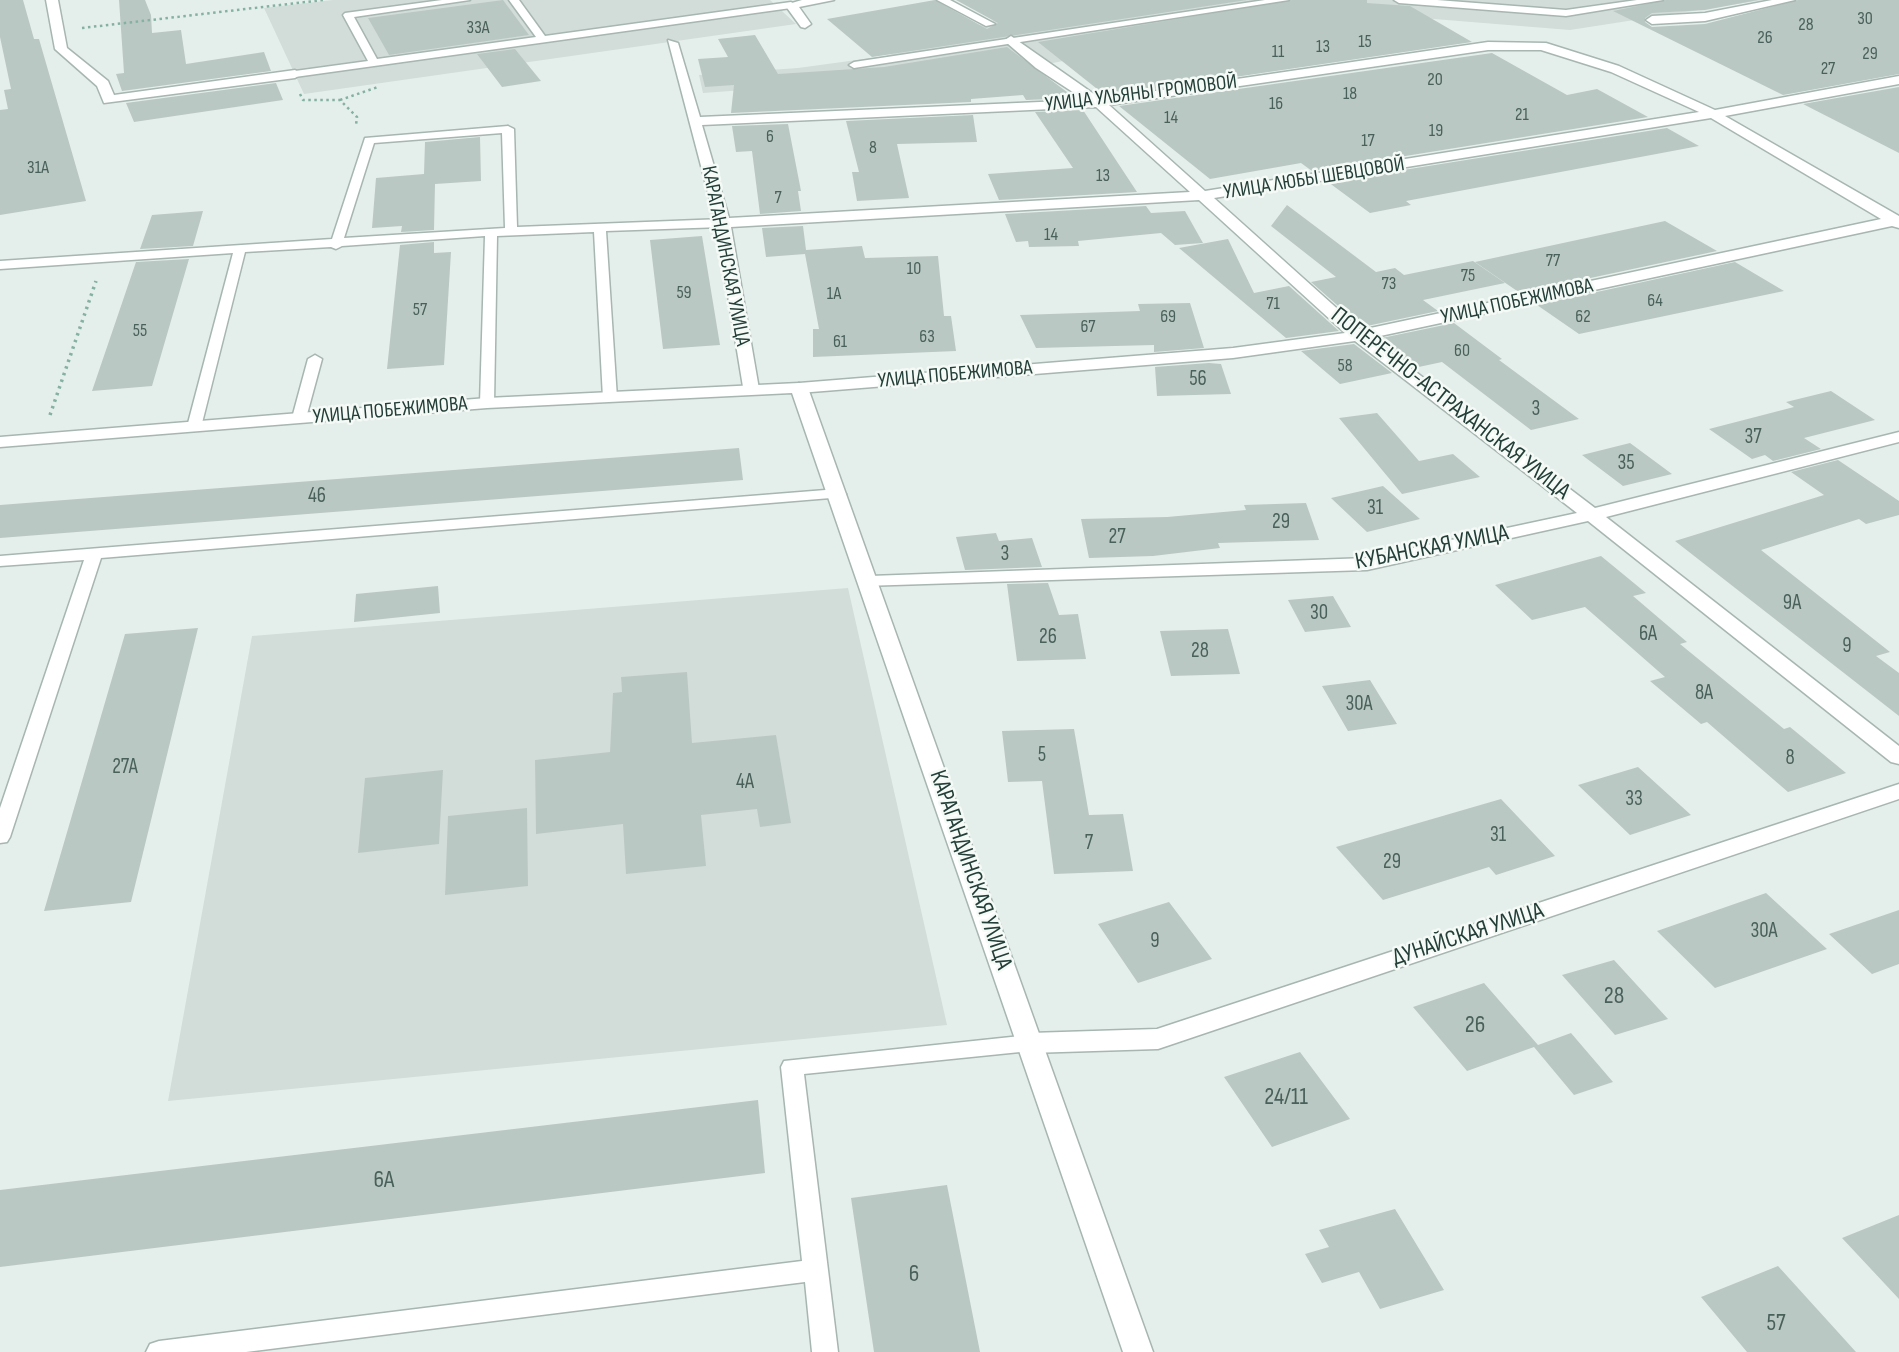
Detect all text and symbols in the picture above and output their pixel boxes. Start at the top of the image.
house number: 30 [1857,8,1873,30]
house number: 28 [1798,14,1814,36]
house number: 33А [467,17,489,39]
house number: 26 [1757,27,1773,49]
house number: 15 [1358,31,1372,53]
house number: 13 [1316,36,1330,58]
house number: 11 [1272,41,1284,63]
house number: 29 [1862,43,1878,65]
house number: 27 [1821,58,1835,80]
house number: 20 [1427,69,1443,91]
street label: УЛИЦА УЛЬЯНЫ ГРОМОВОЙ [1044,70,1238,118]
house number: 18 [1343,83,1357,105]
house number: 16 [1269,93,1283,115]
house number: 21 [1515,104,1529,126]
house number: 14 [1164,107,1178,129]
house number: 19 [1429,120,1443,142]
house number: 6 [766,126,774,148]
house number: 17 [1361,130,1375,152]
house number: 8 [869,137,877,159]
street label: УЛИЦА ЛЮБЫ ШЕВЦОВОЙ [1222,152,1406,206]
house number: 31А [27,157,49,179]
street label: КАРАГАНДИНСКАЯ УЛИЦА [695,164,755,348]
house number: 13 [1096,165,1110,187]
house number: 7 [774,187,782,209]
house number: 14 [1044,224,1058,246]
house number: 77 [1546,250,1560,272]
house number: 10 [907,258,921,280]
house number: 75 [1461,265,1475,287]
house number: 73 [1382,273,1396,295]
street label: УЛИЦА ПОБЕЖИМОВА [1439,274,1595,330]
house number: 59 [676,282,692,304]
house number: 1А [827,283,841,305]
house number: 64 [1647,290,1663,312]
house number: 71 [1266,293,1280,315]
house number: 57 [413,299,427,321]
street label: ПОПЕРЕЧНО-АСТРАХАНСКАЯ УЛИЦА [1325,302,1575,506]
house number: 69 [1160,306,1176,328]
house number: 62 [1575,306,1591,328]
house number: 67 [1080,316,1096,338]
house number: 55 [133,320,147,342]
house number: 63 [919,326,935,348]
house number: 61 [833,331,847,353]
house number: 60 [1454,340,1470,362]
house number: 58 [1337,355,1353,377]
street label: УЛИЦА ПОБЕЖИМОВА [877,356,1033,394]
house number: 56 [1189,367,1207,393]
street label: УЛИЦА ПОБЕЖИМОВА [312,392,468,430]
house number: 3 [1532,397,1540,423]
house number: 37 [1744,425,1762,451]
house number: 35 [1617,451,1635,477]
house number: 46 [308,484,326,510]
house number: 31 [1367,496,1383,522]
house number: 29 [1272,510,1290,536]
street label: КУБАНСКАЯ УЛИЦА [1353,519,1511,577]
house number: 27 [1108,525,1126,551]
house number: 3 [1001,542,1009,568]
house number: 9А [1783,591,1801,617]
house number: 30 [1310,601,1328,627]
house number: 6А [1639,622,1657,648]
house number: 26 [1039,625,1057,651]
house number: 9 [1842,634,1852,660]
house number: 28 [1191,639,1209,665]
house number: 8А [1695,681,1713,707]
house number: 30А [1346,692,1372,718]
house number: 5 [1038,743,1046,769]
house number: 8 [1785,746,1795,772]
house number: 27А [112,755,138,781]
street label: КАРАГАНДИНСКАЯ УЛИЦА [922,767,1018,973]
house number: 4А [736,770,754,796]
house number: 33 [1625,787,1643,813]
house number: 31 [1490,823,1506,849]
house number: 7 [1085,831,1093,857]
house number: 29 [1383,850,1401,876]
street label: ДУНАЙСКАЯ УЛИЦА [1389,897,1547,973]
house number: 30А [1751,919,1777,945]
house number: 9 [1150,929,1160,955]
house number: 28 [1604,983,1624,1011]
house number: 26 [1465,1012,1485,1040]
house number: 24/11 [1264,1084,1308,1112]
house number: 6А [374,1167,394,1195]
house number: 6 [909,1261,919,1289]
house number: 57 [1766,1310,1786,1338]

